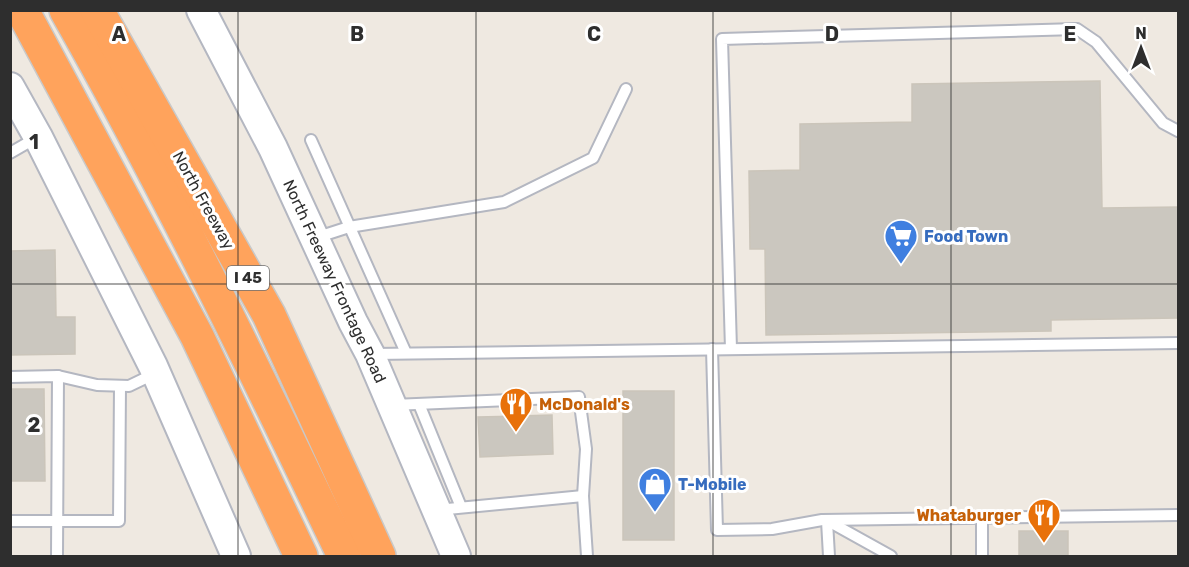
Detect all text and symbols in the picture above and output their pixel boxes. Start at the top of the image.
north arrow [1111,18,1171,78]
text: A [112,22,127,46]
text: B [350,22,364,46]
text: C [587,22,601,46]
text: D [825,22,839,46]
text: E [1064,22,1076,46]
text: N [1135,24,1147,43]
text: 1 [29,130,39,154]
street label: North Freeway [169,148,238,253]
street label: North Freeway Frontage Road [279,177,390,386]
supermarket icon: Food Town [883,218,919,265]
place label: Food Town [924,227,1008,246]
road number: I 45 [227,266,269,290]
restaurant icon: McDonald's [498,386,534,433]
place label: McDonald's [539,395,630,414]
text: 2 [28,413,41,437]
shop icon: T-Mobile [637,466,673,513]
place label: T-Mobile [678,475,747,494]
restaurant icon: Whataburger [1026,497,1062,544]
place label: Whataburger [917,506,1022,525]

